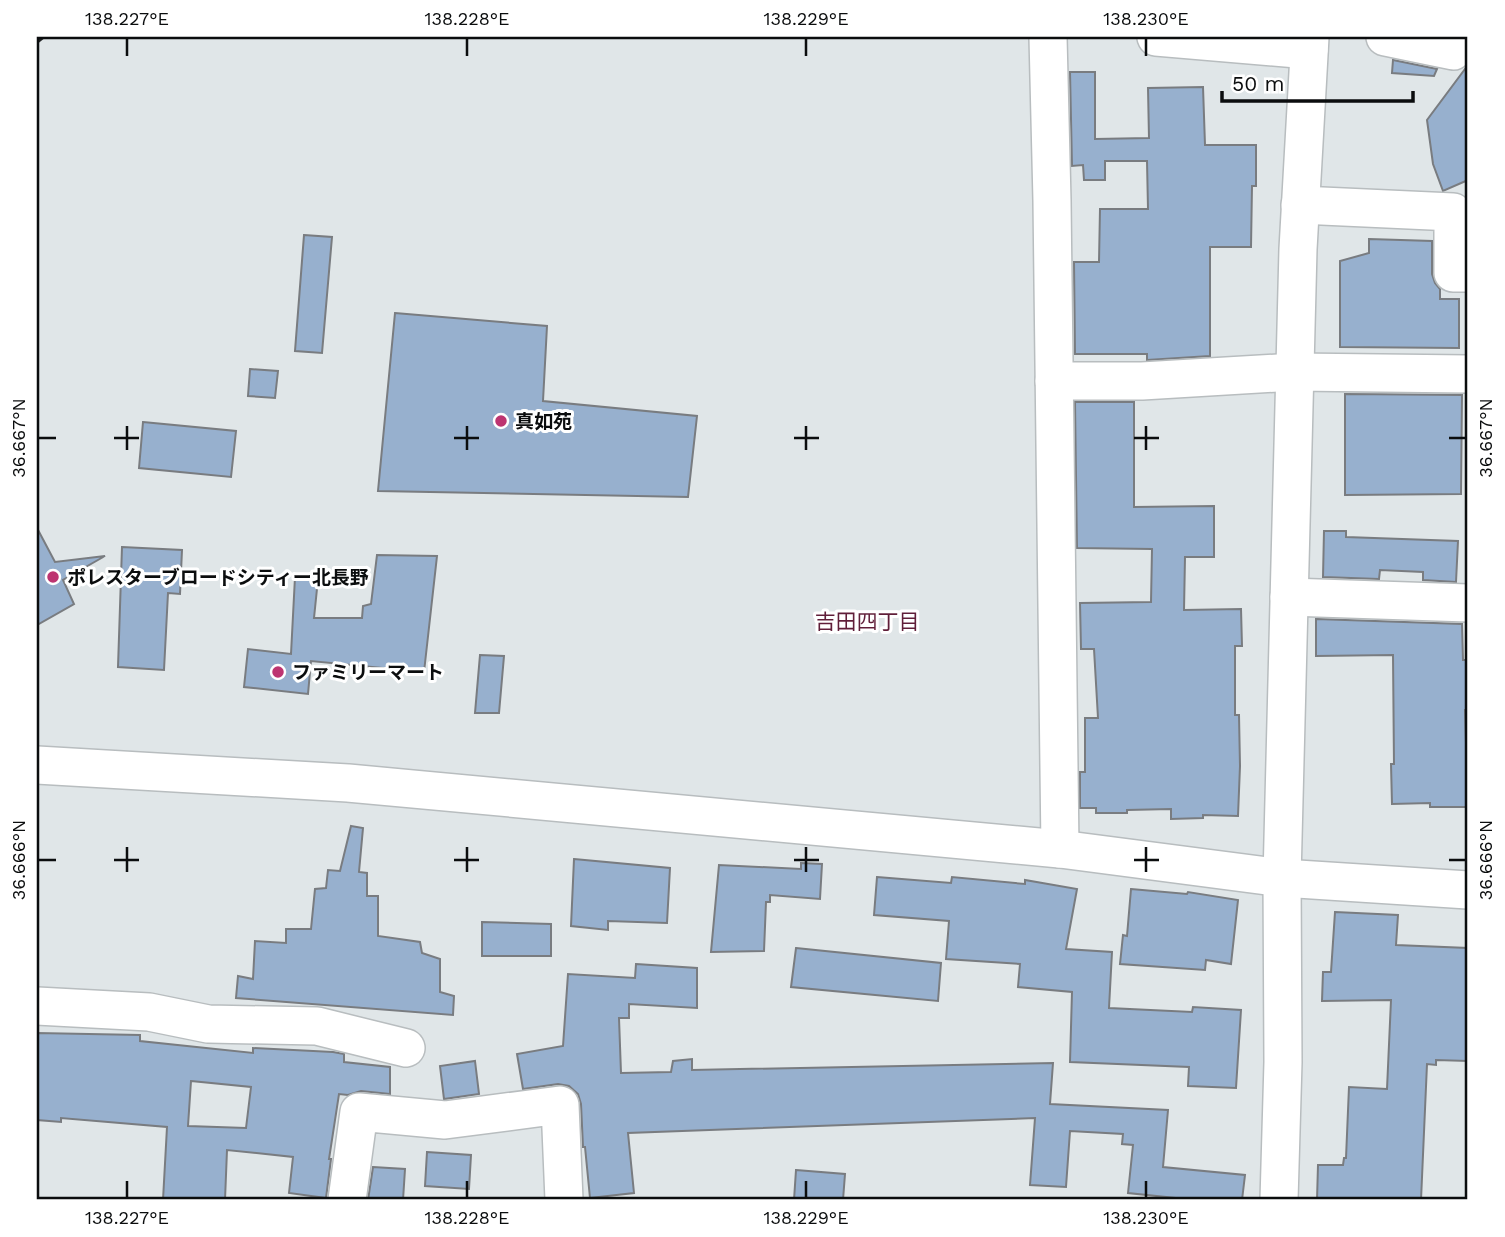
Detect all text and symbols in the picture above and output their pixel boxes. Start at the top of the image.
text: 138.227°E [85,8,169,29]
text: 138.228°E [424,8,510,29]
text: 138.229°E [763,8,849,29]
text: 138.230°E [1103,8,1189,29]
scale bar [1222,60,1412,104]
text: 50 m [1232,71,1284,96]
text: 36.667°N [8,398,29,478]
text: 36.667°N [1475,398,1496,478]
place label: 真如苑 [515,410,572,433]
marker: 真如苑 [493,413,509,429]
place label: ポレスターブロードシティー北長野 [67,566,369,589]
marker: ポレスターブロードシティー北長野 [45,569,61,585]
district label: 吉田四丁目 [815,609,920,634]
place label: ファミリーマート [292,661,444,684]
marker: ファミリーマート [270,664,286,680]
text: 36.666°N [8,820,29,900]
text: 36.666°N [1475,820,1496,900]
text: 138.227°E [85,1207,169,1228]
text: 138.228°E [424,1207,510,1228]
text: 138.229°E [763,1207,849,1228]
text: 138.230°E [1103,1207,1189,1228]

